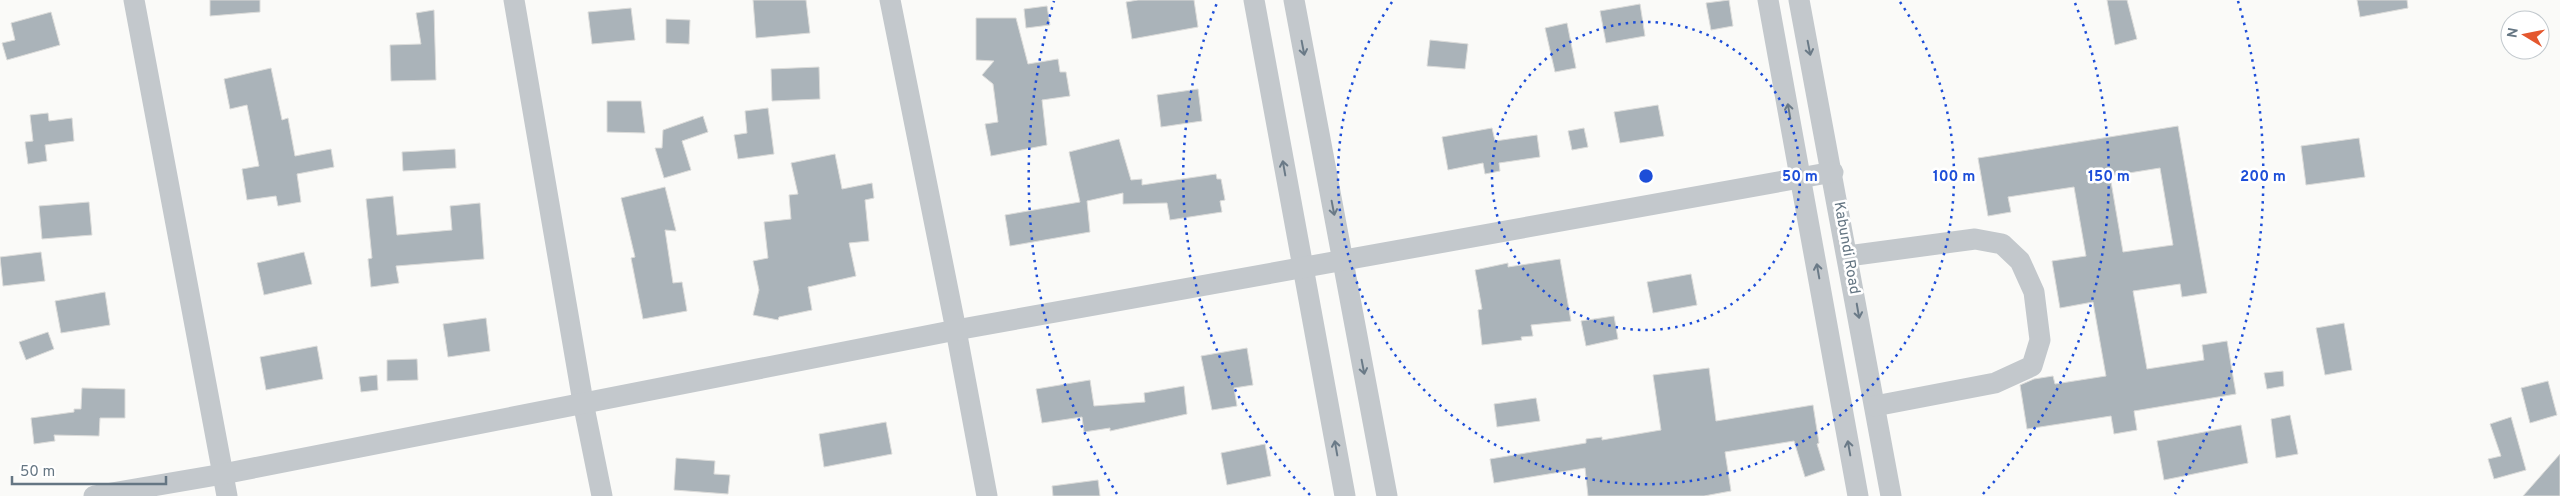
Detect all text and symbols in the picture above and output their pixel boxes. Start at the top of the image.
north arrow [2500,10,2550,60]
text: N [2504,27,2523,39]
one-way arrow [1804,39,1814,55]
one-way arrow [1299,40,1308,56]
one-way arrow [1783,103,1793,119]
one-way arrow [1279,160,1289,176]
centre of rings [1637,167,1655,185]
text: 50 m [1782,168,1818,187]
text: 100 m [1933,168,1975,187]
text: 150 m [2088,168,2130,187]
text: 200 m [2240,168,2286,187]
one-way arrow [1329,199,1338,215]
street label: Kabundi Road [1829,200,1863,296]
one-way arrow [1812,263,1822,279]
one-way arrow [1853,302,1863,318]
one-way arrow [1359,359,1368,375]
one-way arrow [1330,440,1340,456]
one-way arrow [1844,440,1854,456]
scale bar [12,454,166,486]
text: 50 m [20,463,55,482]

